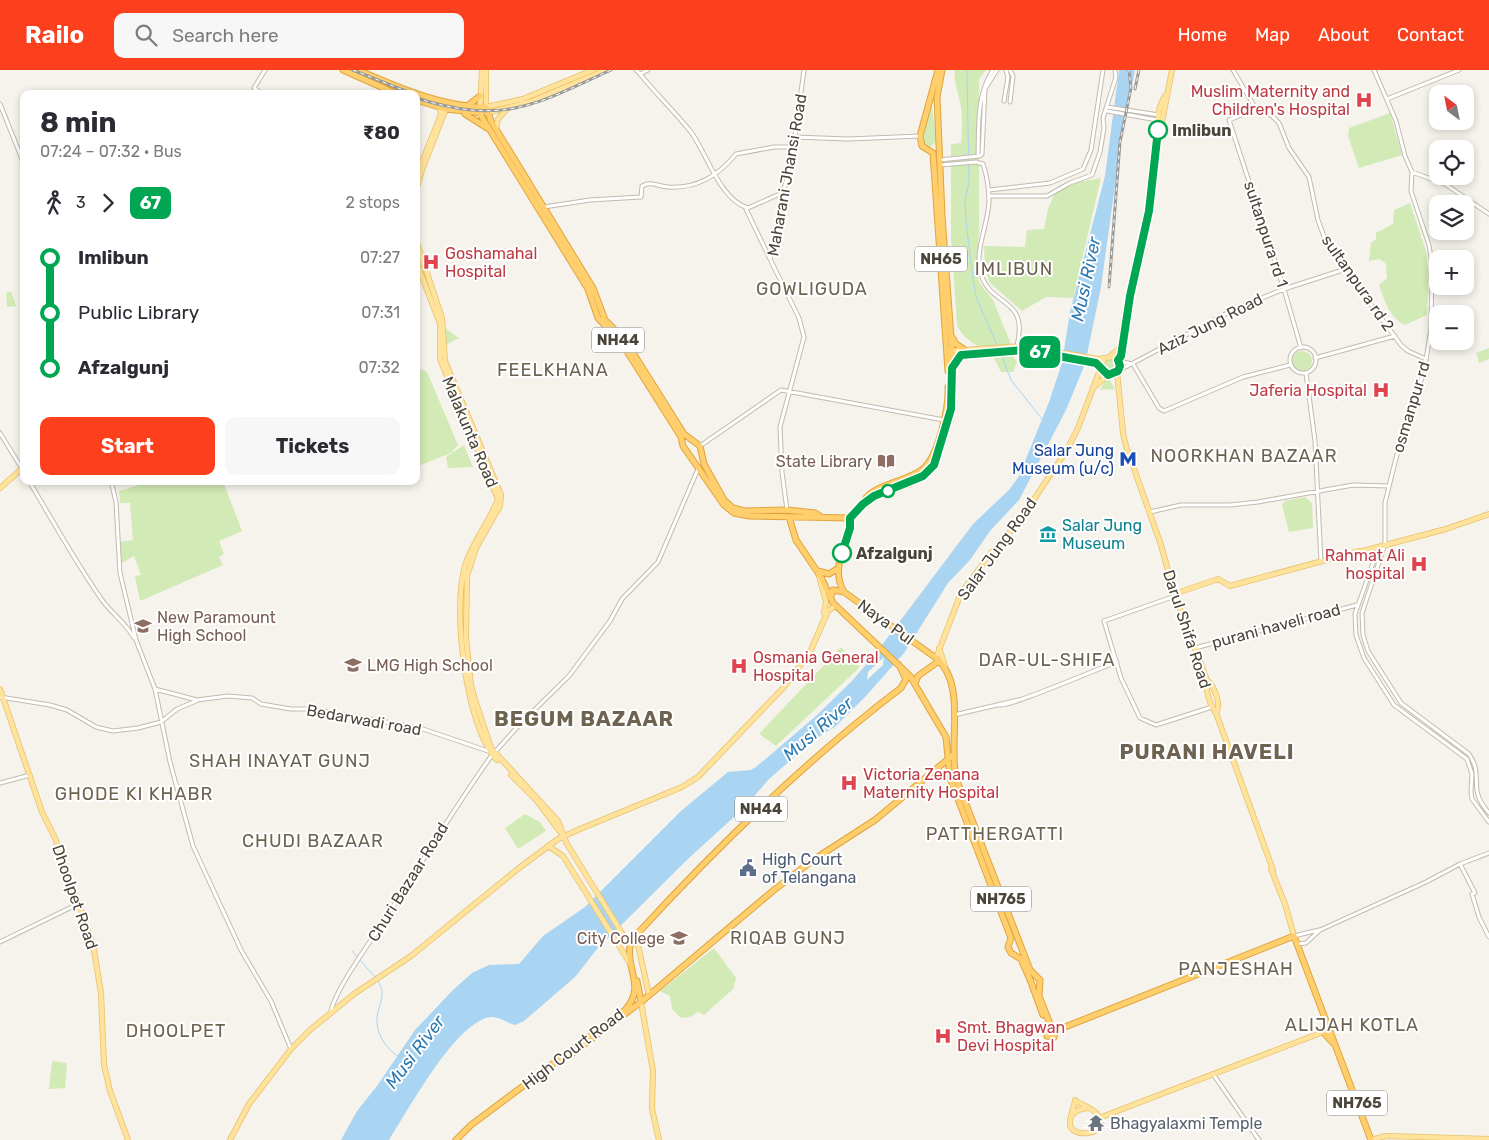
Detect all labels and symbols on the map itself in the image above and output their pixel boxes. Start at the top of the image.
place label: Muslim Maternity and Children's Hospital [1191,82,1350,119]
north arrow [1429,85,1474,130]
hospital icon: Muslim Maternity and Children's Hospital [1354,90,1374,110]
street label: Maharani Jhansi Road [763,92,811,258]
marker: Imlibun [1148,120,1168,140]
place label: Imlibun [1172,121,1232,140]
street label: sultanpura rd 1 [1240,178,1292,290]
street label: sultanpura rd 2 [1318,231,1398,335]
water label: Musi River [1066,234,1106,323]
place label: Goshamahal Hospital [445,244,537,281]
road number: NH65 [915,246,967,272]
hospital icon: Goshamahal Hospital [421,252,441,272]
district label: IMLIBUN [975,258,1053,280]
district label: GOWLIGUDA [756,278,868,300]
street label: Aziz Jung Road [1154,289,1266,359]
road number: NH44 [592,328,644,352]
line badge: 67 [1018,336,1062,368]
district label: FEELKHANA [497,359,609,381]
street label: osmanpur rd [1388,359,1434,455]
street label: Malakunta Road [438,374,502,490]
hospital icon: Jaferia Hospital [1371,380,1391,400]
place label: Jaferia Hospital [1249,381,1367,400]
place label: Salar Jung Museum (u/c) [1012,441,1114,478]
district label: NOORKHAN BAZAAR [1151,445,1337,467]
metro station icon: Salar Jung Museum (u/c) [1118,449,1138,469]
library icon: State Library [876,451,896,471]
place label: State Library [776,452,872,471]
unlabelled marker [881,484,895,498]
street label: Salar Jung Road [953,494,1041,604]
place label: Salar Jung Museum [1062,516,1142,553]
museum icon: Salar Jung Museum [1038,524,1058,544]
marker: Afzalgunj [832,543,852,563]
place label: Afzalgunj [856,544,933,563]
place label: Rahmat Ali hospital [1325,546,1405,583]
hospital icon: Rahmat Ali hospital [1409,554,1429,574]
street label: Darul Shifa Road [1159,567,1215,691]
street label: Naya Pul [854,595,918,649]
street label: purani haveli road [1210,600,1342,652]
place label: New Paramount High School [157,608,276,645]
school or university icon: New Paramount High School [133,616,153,636]
place label: Osmania General Hospital [753,648,879,685]
district label: DAR-UL-SHIFA [979,649,1116,671]
school or university icon: LMG High School [343,655,363,675]
place label: LMG High School [367,656,493,675]
hospital icon: Osmania General Hospital [729,656,749,676]
water label: Musi River [778,692,858,765]
street label: Bedarwadi road [305,701,423,739]
district label: BEGUM BAZAAR [494,706,674,731]
district label: PURANI HAVELI [1119,739,1295,764]
district label: SHAH INAYAT GUNJ [189,750,371,772]
place label: Victoria Zenana Maternity Hospital [863,765,999,802]
hospital icon: Victoria Zenana Maternity Hospital [839,773,859,793]
district label: GHODE KI KHABR [55,783,213,805]
road number: NH44 [735,796,787,822]
street label: Churi Bazaar Road [364,819,452,945]
district label: PATTHERGATTI [926,823,1064,845]
district label: CHUDI BAZAAR [242,830,384,852]
street label: Dhoolpet Road [48,842,102,952]
place label: High Court of Telangana [762,850,856,887]
public building icon: High Court of Telangana [738,858,758,878]
road number: NH765 [971,886,1031,912]
district label: RIQAB GUNJ [730,927,846,949]
school or university icon: City College [669,928,689,948]
place label: City College [577,929,665,948]
district label: PANJESHAH [1178,958,1294,980]
street label: High Court Road [518,1005,628,1093]
water label: Musi River [380,1010,450,1093]
district label: ALIJAH KOTLA [1285,1014,1419,1036]
place label: Smt. Bhagwan Devi Hospital [957,1018,1065,1055]
district label: DHOOLPET [126,1020,226,1042]
hospital icon: Smt. Bhagwan Devi Hospital [933,1026,953,1046]
road number: NH765 [1327,1090,1387,1116]
temple icon: Bhagyalaxmi Temple [1086,1113,1106,1133]
place label: Bhagyalaxmi Temple [1110,1114,1262,1133]

